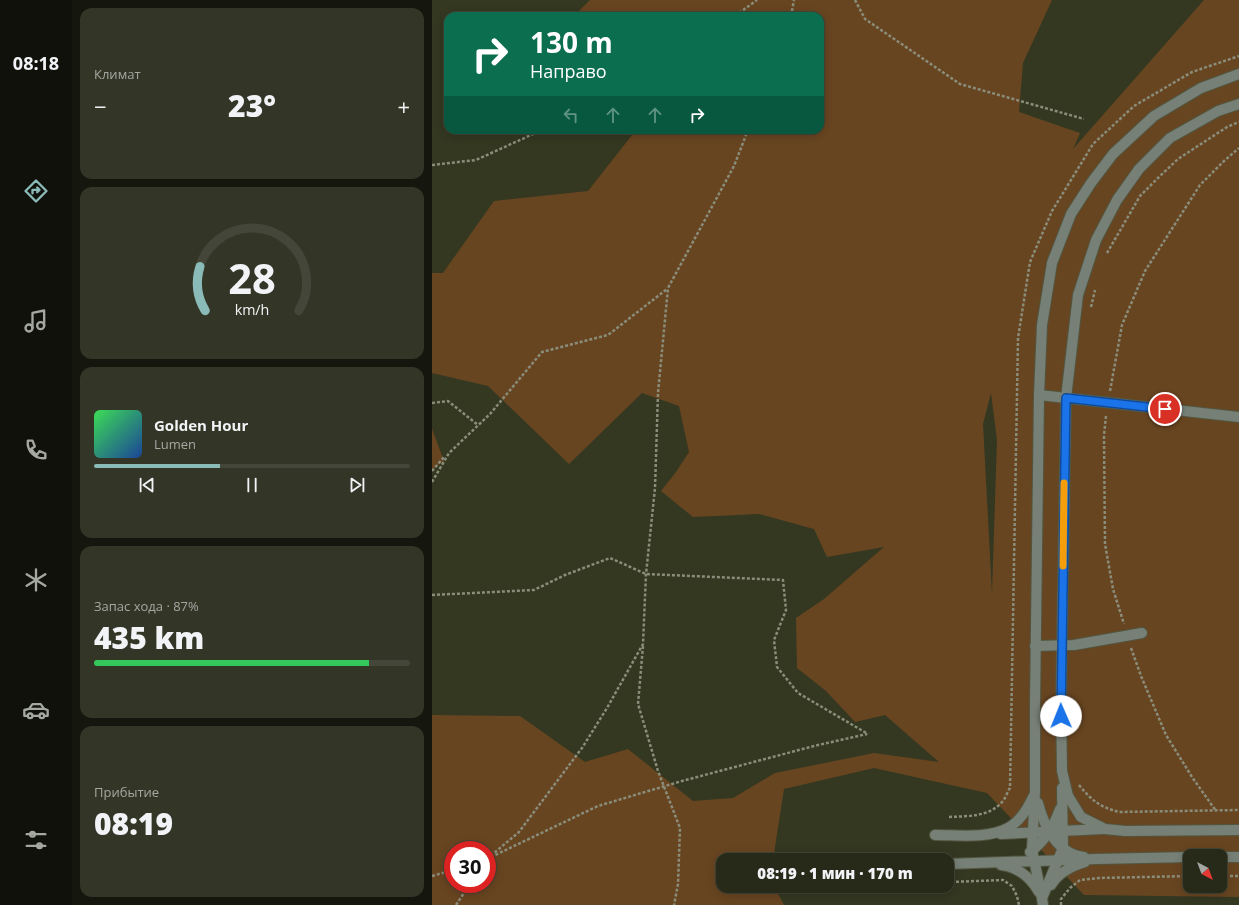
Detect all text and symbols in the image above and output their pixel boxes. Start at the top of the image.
text: 130 m [530,23,613,61]
icon: right [464,28,516,80]
text: 08:18 [13,51,59,75]
text: Направо [530,59,607,83]
text: Климат [94,65,141,83]
text: 23° [228,85,276,126]
text: − [94,91,107,121]
text: + [397,91,410,121]
icon: left [560,104,582,126]
icon: ahead [602,104,624,126]
icon: ahead [644,104,666,126]
icon: right [686,104,708,126]
icon: directions [22,177,50,205]
text: 28 [228,250,276,306]
text: km/h [235,300,269,319]
icon: music [22,307,50,335]
pin [1148,392,1182,426]
icon: arrive [1154,398,1176,420]
text: Golden Hour [154,415,248,435]
text: Lumen [154,435,196,453]
icon: phone [22,436,50,464]
icon: previous [136,474,158,496]
icon: pause [241,474,263,496]
icon: next [346,474,368,496]
icon: climate [22,566,50,594]
text: Запас хода · 87% [94,597,199,615]
text: 435 km [94,617,204,658]
position arrow [1040,695,1082,737]
icon: car [22,696,50,724]
text: Прибытие [94,783,159,801]
text: 08:19 [94,803,173,844]
icon: filters [22,826,50,854]
speed limit sign: 30 [444,841,496,893]
north arrow [1183,849,1227,893]
map controls [1183,849,1227,893]
text: 08:19 · 1 мин · 170 m [757,863,913,883]

